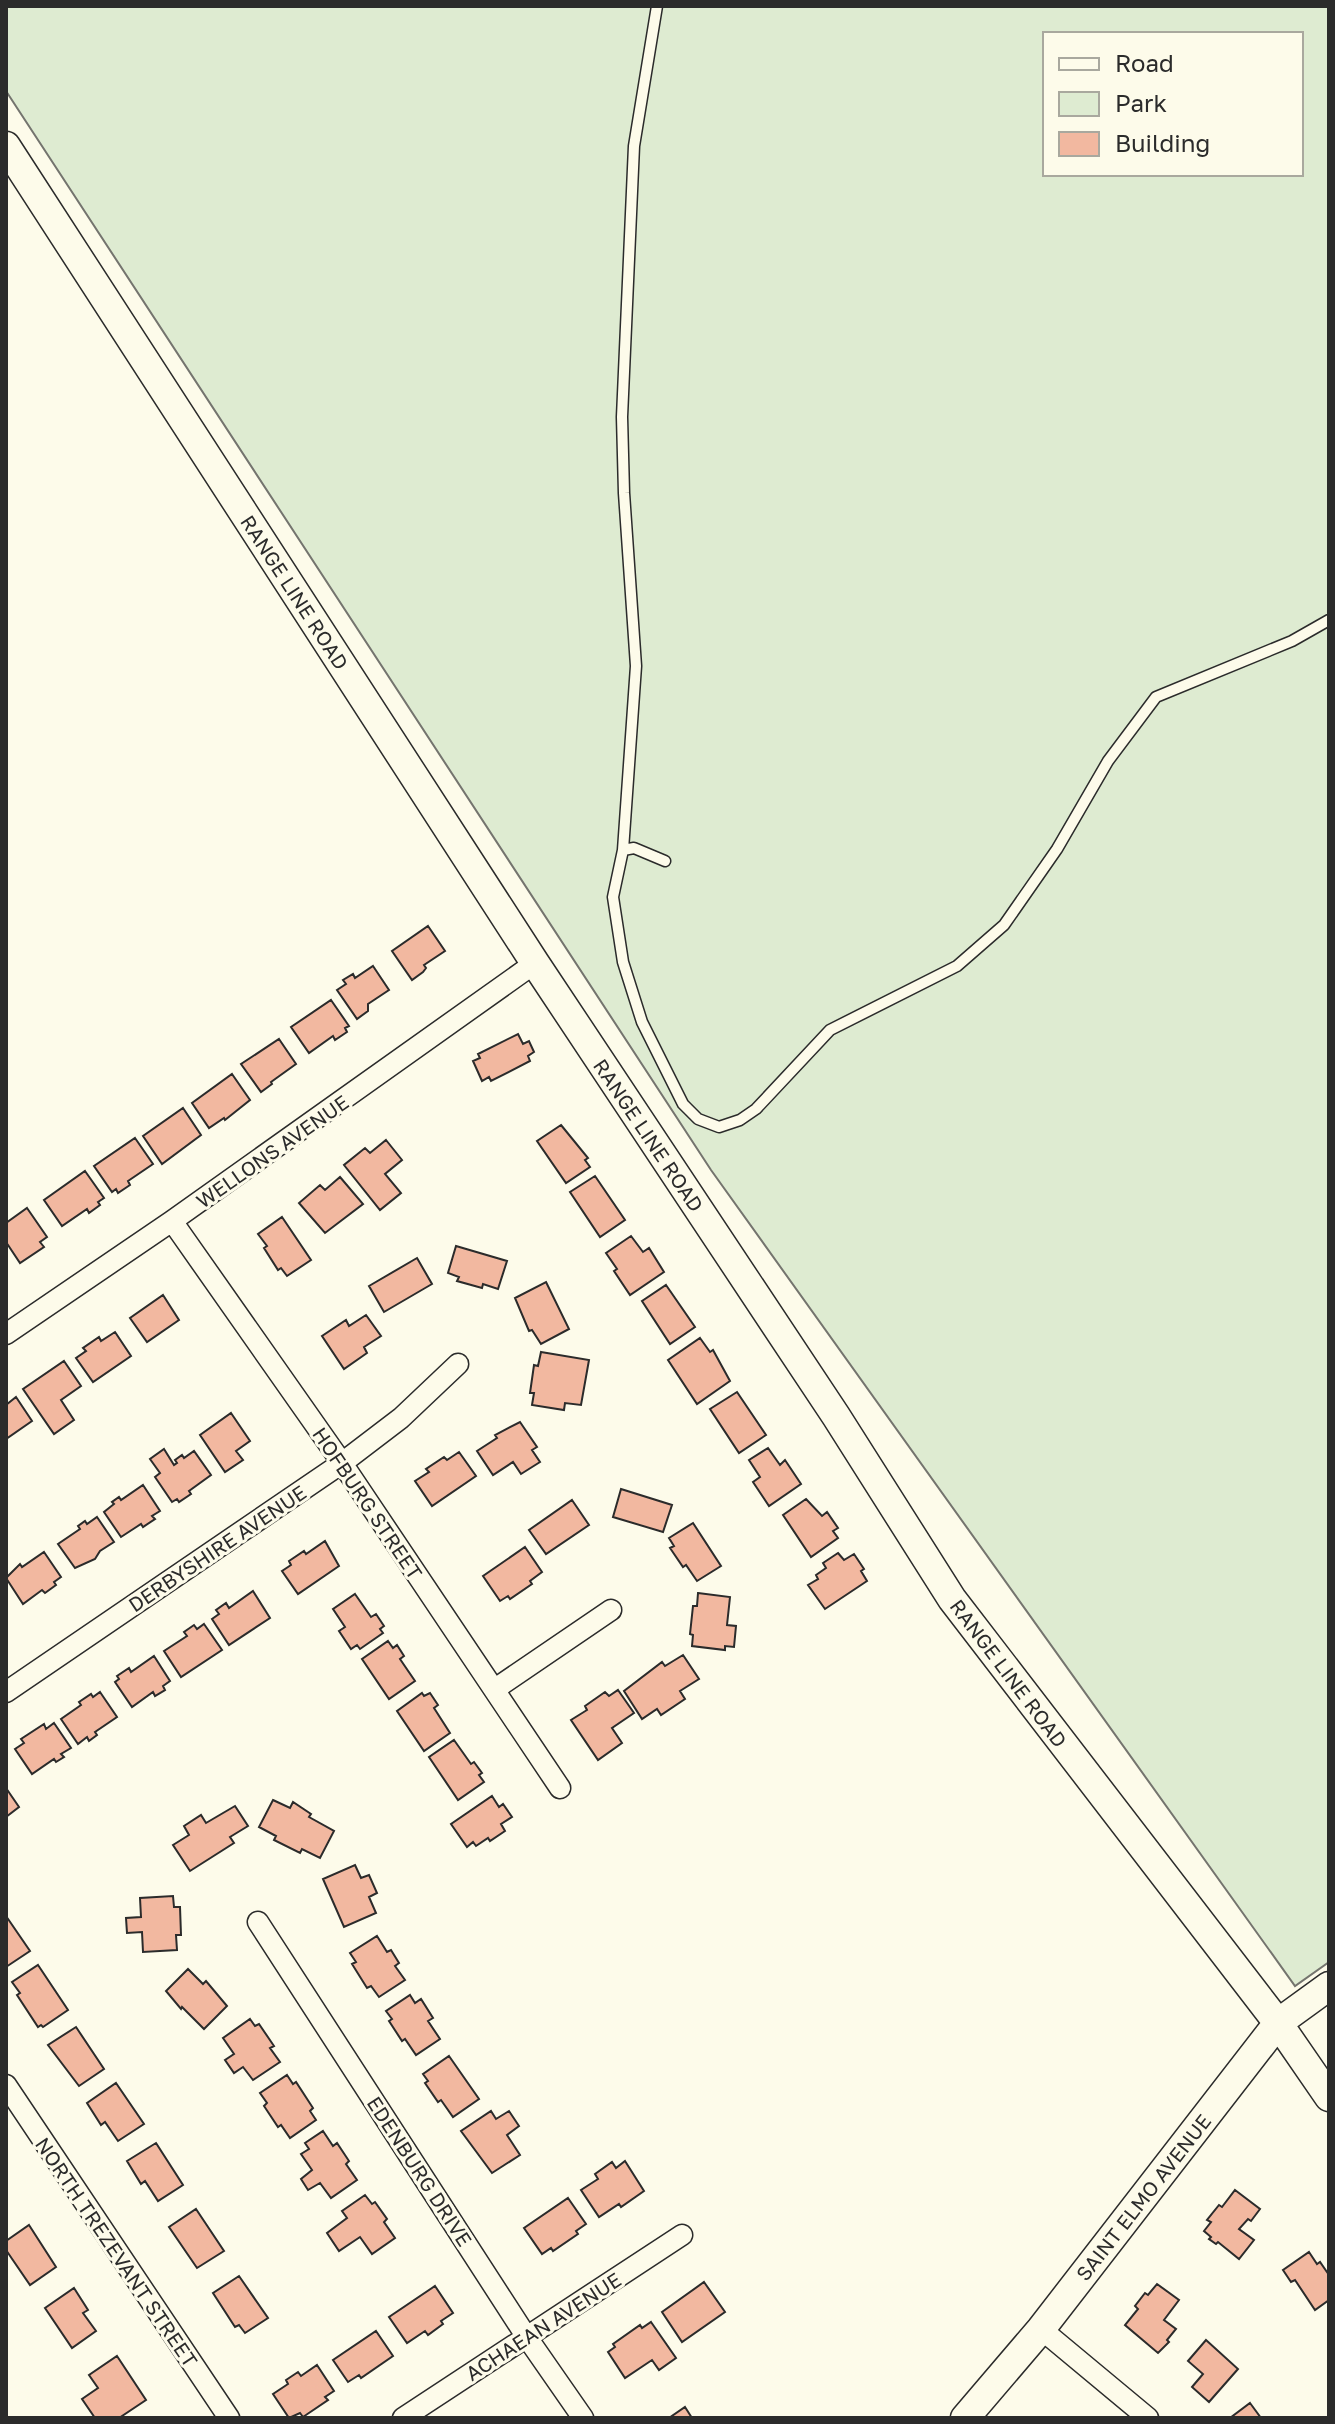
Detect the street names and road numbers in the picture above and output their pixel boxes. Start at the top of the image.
street label: RANGE LINE ROAD [236,510,354,674]
street label: RANGE LINE ROAD [589,1054,709,1216]
street label: WELLONS AVENUE [191,1089,353,1213]
street label: HOFBURG STREET [308,1422,428,1584]
street label: DERBYSHIRE AVENUE [124,1480,310,1616]
street label: RANGE LINE ROAD [946,1594,1072,1752]
street label: EDENBURG DRIVE [363,2092,477,2250]
street label: SAINT ELMO AVENUE [1071,2109,1215,2285]
street label: NORTH TREZEVANT STREET [31,2133,203,2371]
street label: ACHAEAN AVENUE [461,2267,625,2385]

